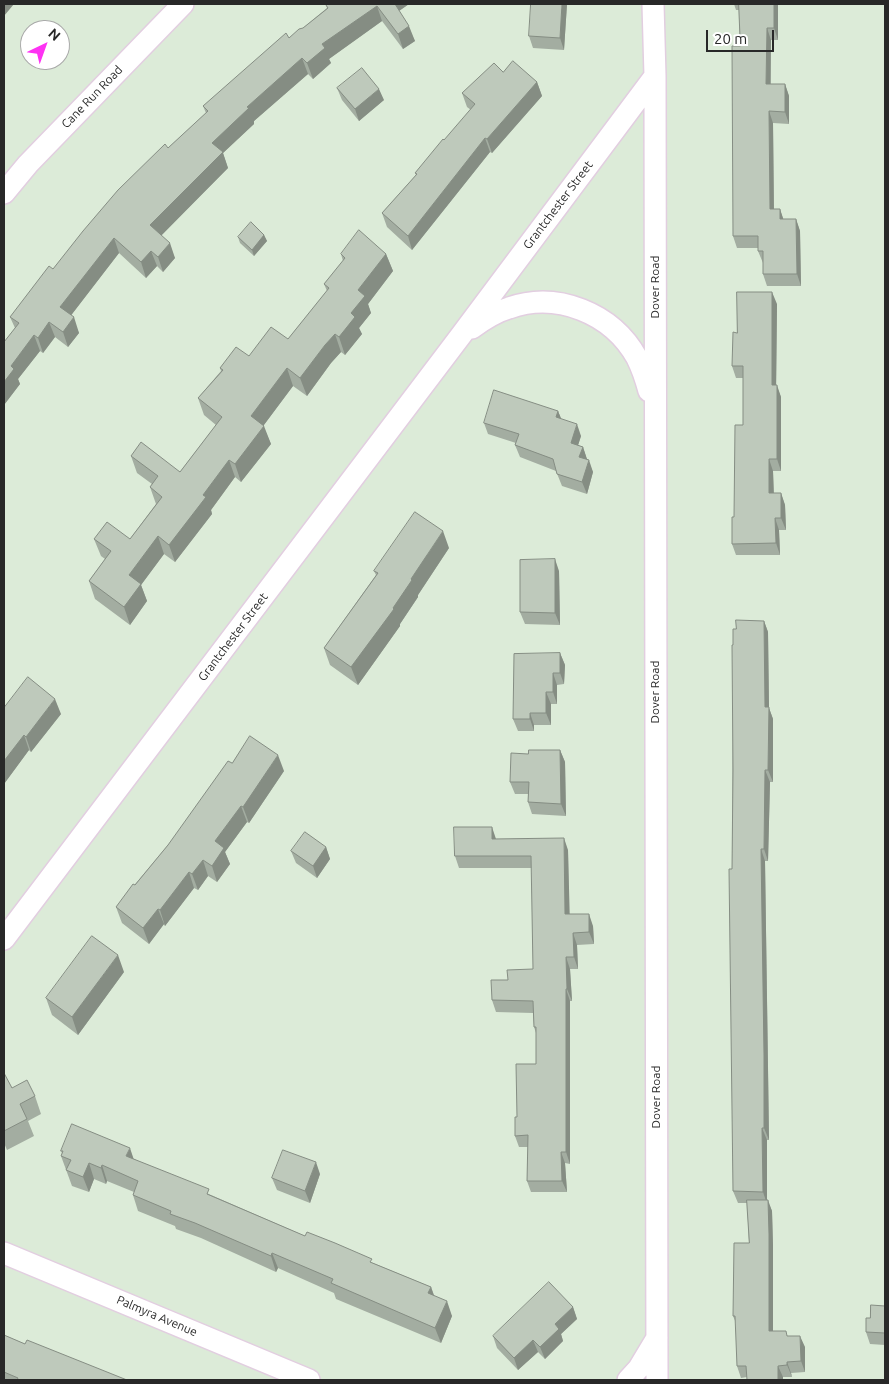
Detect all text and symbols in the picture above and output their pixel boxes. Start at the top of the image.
north arrow [20,20,70,70]
scale bar [709,20,776,52]
text: N [45,25,64,44]
text: 20 m [714,30,747,47]
street label: Cane Run Road [59,63,125,131]
street label: Grantchester Street [520,158,596,252]
street label: Dover Road [648,256,662,318]
street label: Grantchester Street [195,590,271,684]
street label: Dover Road [648,661,662,723]
street label: Dover Road [649,1066,663,1128]
street label: Palmyra Avenue [114,1292,200,1340]

